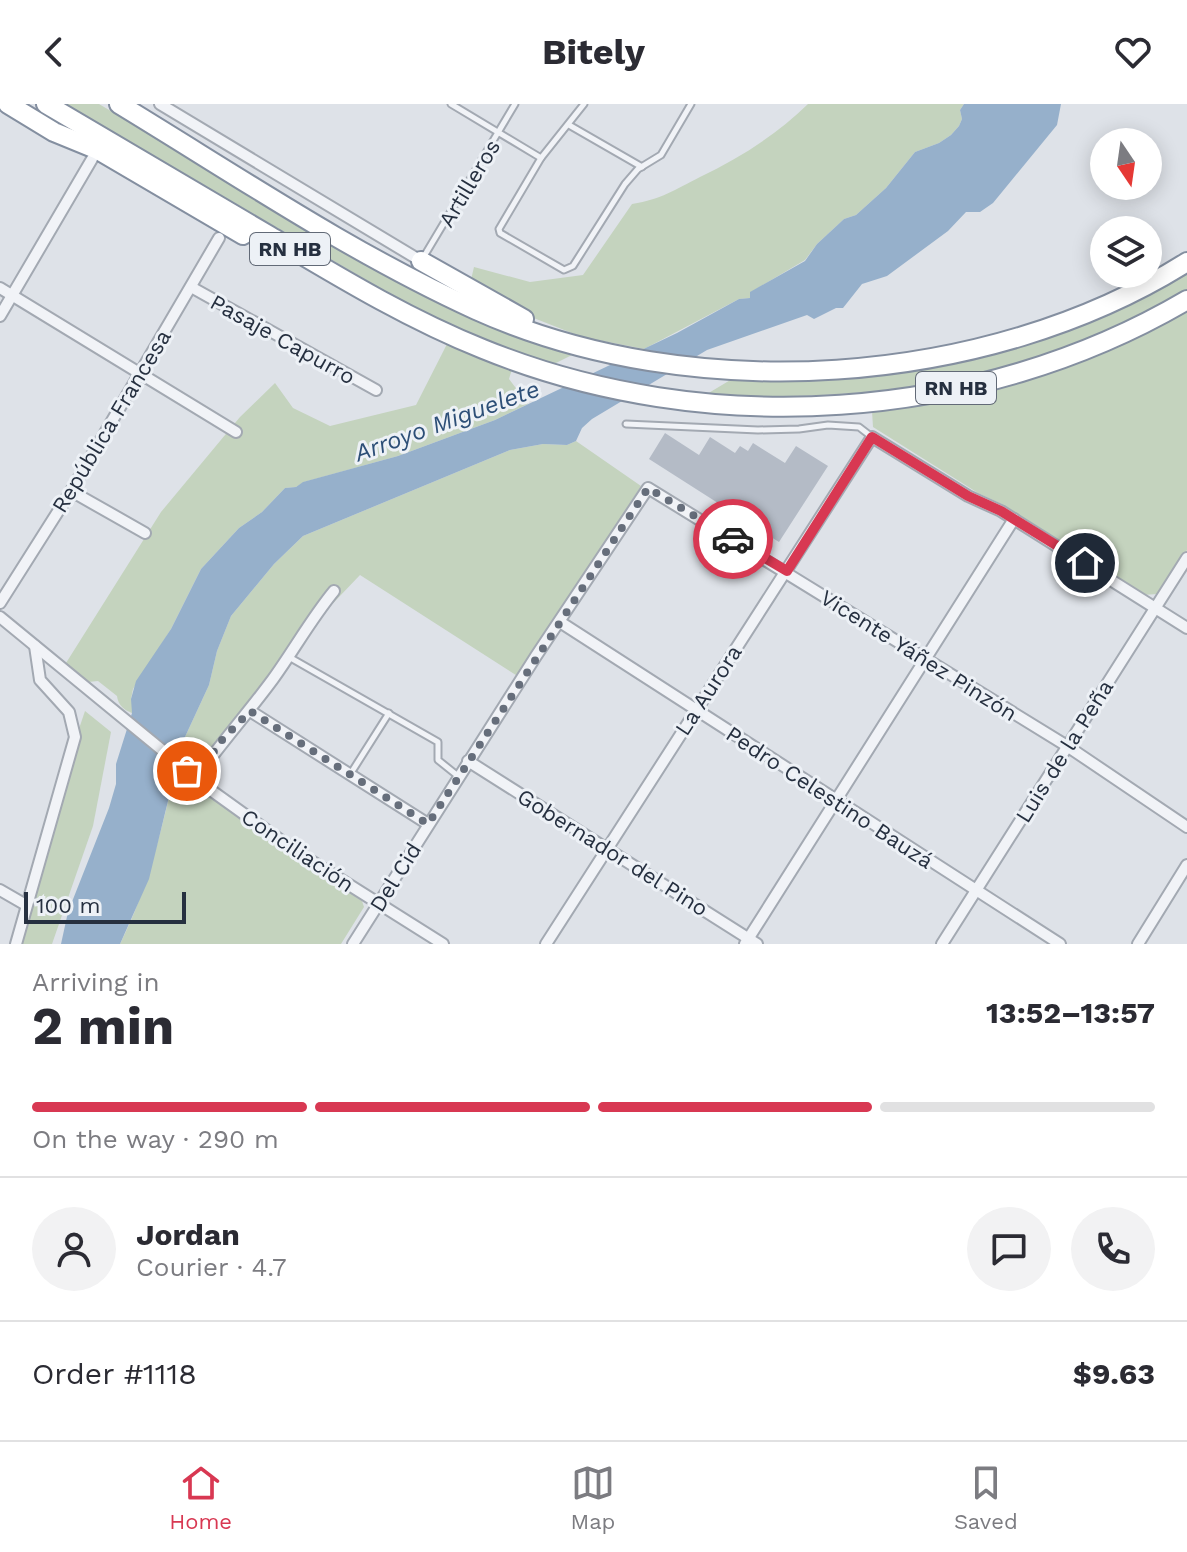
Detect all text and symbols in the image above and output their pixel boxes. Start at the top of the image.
icon: back [32,30,76,74]
icon: heart [1111,30,1155,74]
text: Bitely [542,31,645,73]
north arrow [1090,128,1162,200]
map controls [1090,128,1162,288]
street label: Artilleros [434,135,505,231]
button: layers [1090,216,1162,288]
road number: RN HB [250,233,330,265]
street label: Pasaje Capurro [206,289,360,390]
street label: República Francesa [47,325,176,517]
road number: RN HB [916,372,996,404]
water label: Arroyo Miguelete [350,375,543,468]
courier [693,499,773,579]
icon: car [711,517,755,561]
pin [1051,529,1119,597]
icon: home [1063,541,1107,585]
street label: Vicente Yáñez Pinzón [816,585,1022,726]
street label: La Aurora [670,640,747,740]
street label: Luis de la Peña [1010,675,1118,827]
street label: Pedro Celestino Bauzá [722,721,938,874]
pin [153,737,221,805]
icon: bag [165,749,209,793]
street label: Gobernador del Pino [513,784,713,921]
street label: Conciliación [237,804,359,897]
street label: Del Cid [364,838,426,916]
scale bar [24,888,186,924]
text: 100 m [36,893,100,918]
text: Arriving in [32,967,160,997]
text: 13:52–13:57 [986,995,1155,1030]
text: 2 min [32,996,174,1057]
text: On the way · 290 m [32,1124,279,1154]
button: person [32,1207,116,1291]
button: chat [967,1207,1051,1291]
button: phone [1071,1207,1155,1291]
text: Jordan [136,1217,240,1252]
text: Courier · 4.7 [136,1252,286,1282]
text: Order #1118 [32,1356,197,1391]
text: $9.63 [1073,1356,1155,1391]
tab: Home [169,1461,232,1534]
tab: Map [571,1461,615,1534]
tab: Saved [954,1461,1018,1534]

